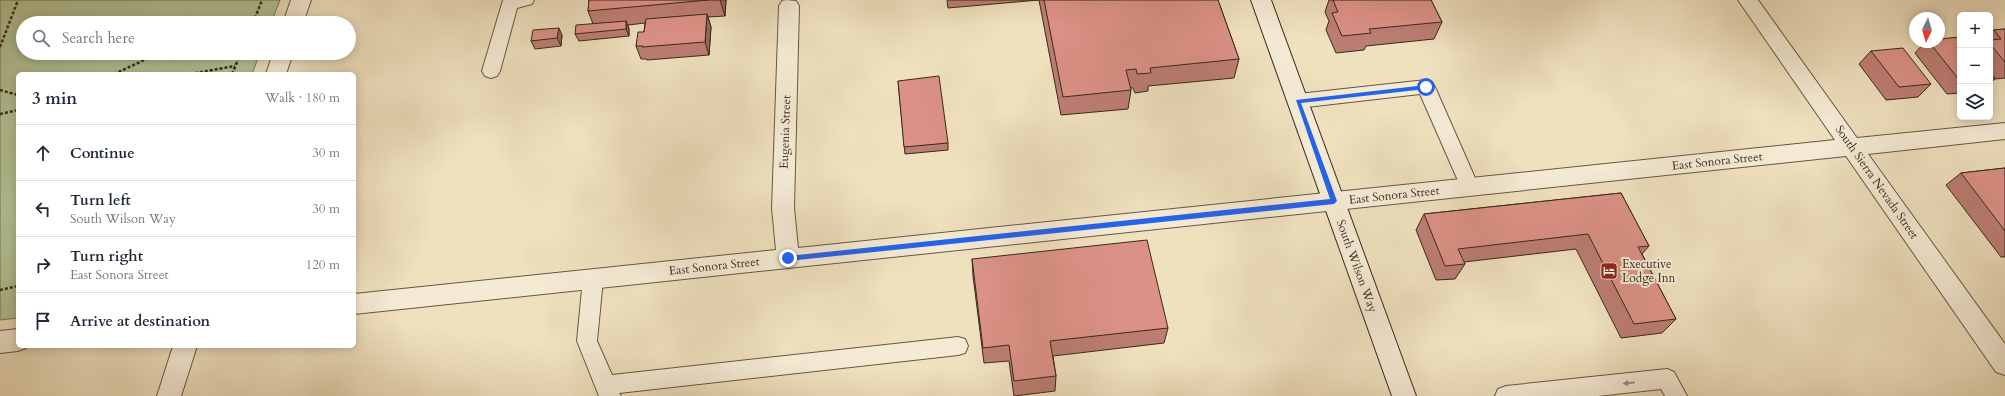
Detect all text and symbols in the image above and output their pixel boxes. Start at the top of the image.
north arrow [1909,12,1945,48]
map controls [1957,12,1993,120]
button: + [1957,12,1993,48]
search box [16,16,356,60]
icon: search [30,27,52,49]
text: Search here [62,28,135,48]
button: − [1957,48,1993,84]
route start [1417,78,1435,96]
button: layers [1957,84,1993,120]
text: 3 min [32,87,77,110]
text: Walk · 180 m [265,89,340,107]
street label: Eugenia Street [776,95,794,169]
street label: South Sierra Nevada Street [1832,122,1922,242]
icon: ahead [32,142,54,164]
text: Continue [70,143,135,163]
text: 30 m [312,144,340,162]
street label: East Sonora Street [1671,148,1763,174]
street label: East Sonora Street [1348,182,1440,208]
text: Turn left [70,190,131,210]
icon: left [32,198,54,220]
text: 30 m [312,200,340,218]
text: South Wilson Way [70,210,176,228]
street label: South Wilson Way [1333,217,1381,315]
text: Turn right [70,246,143,266]
route end [779,249,797,267]
street label: East Sonora Street [668,253,760,279]
icon: right [32,254,54,276]
text: 120 m [306,256,340,274]
place label: Executive Lodge Inn [1622,256,1675,286]
hotel icon: Executive Lodge Inn [1599,261,1619,281]
text: East Sonora Street [70,266,169,284]
icon: arrive [32,310,54,332]
text: Arrive at destination [70,311,210,331]
one-way arrow [1622,380,1635,386]

